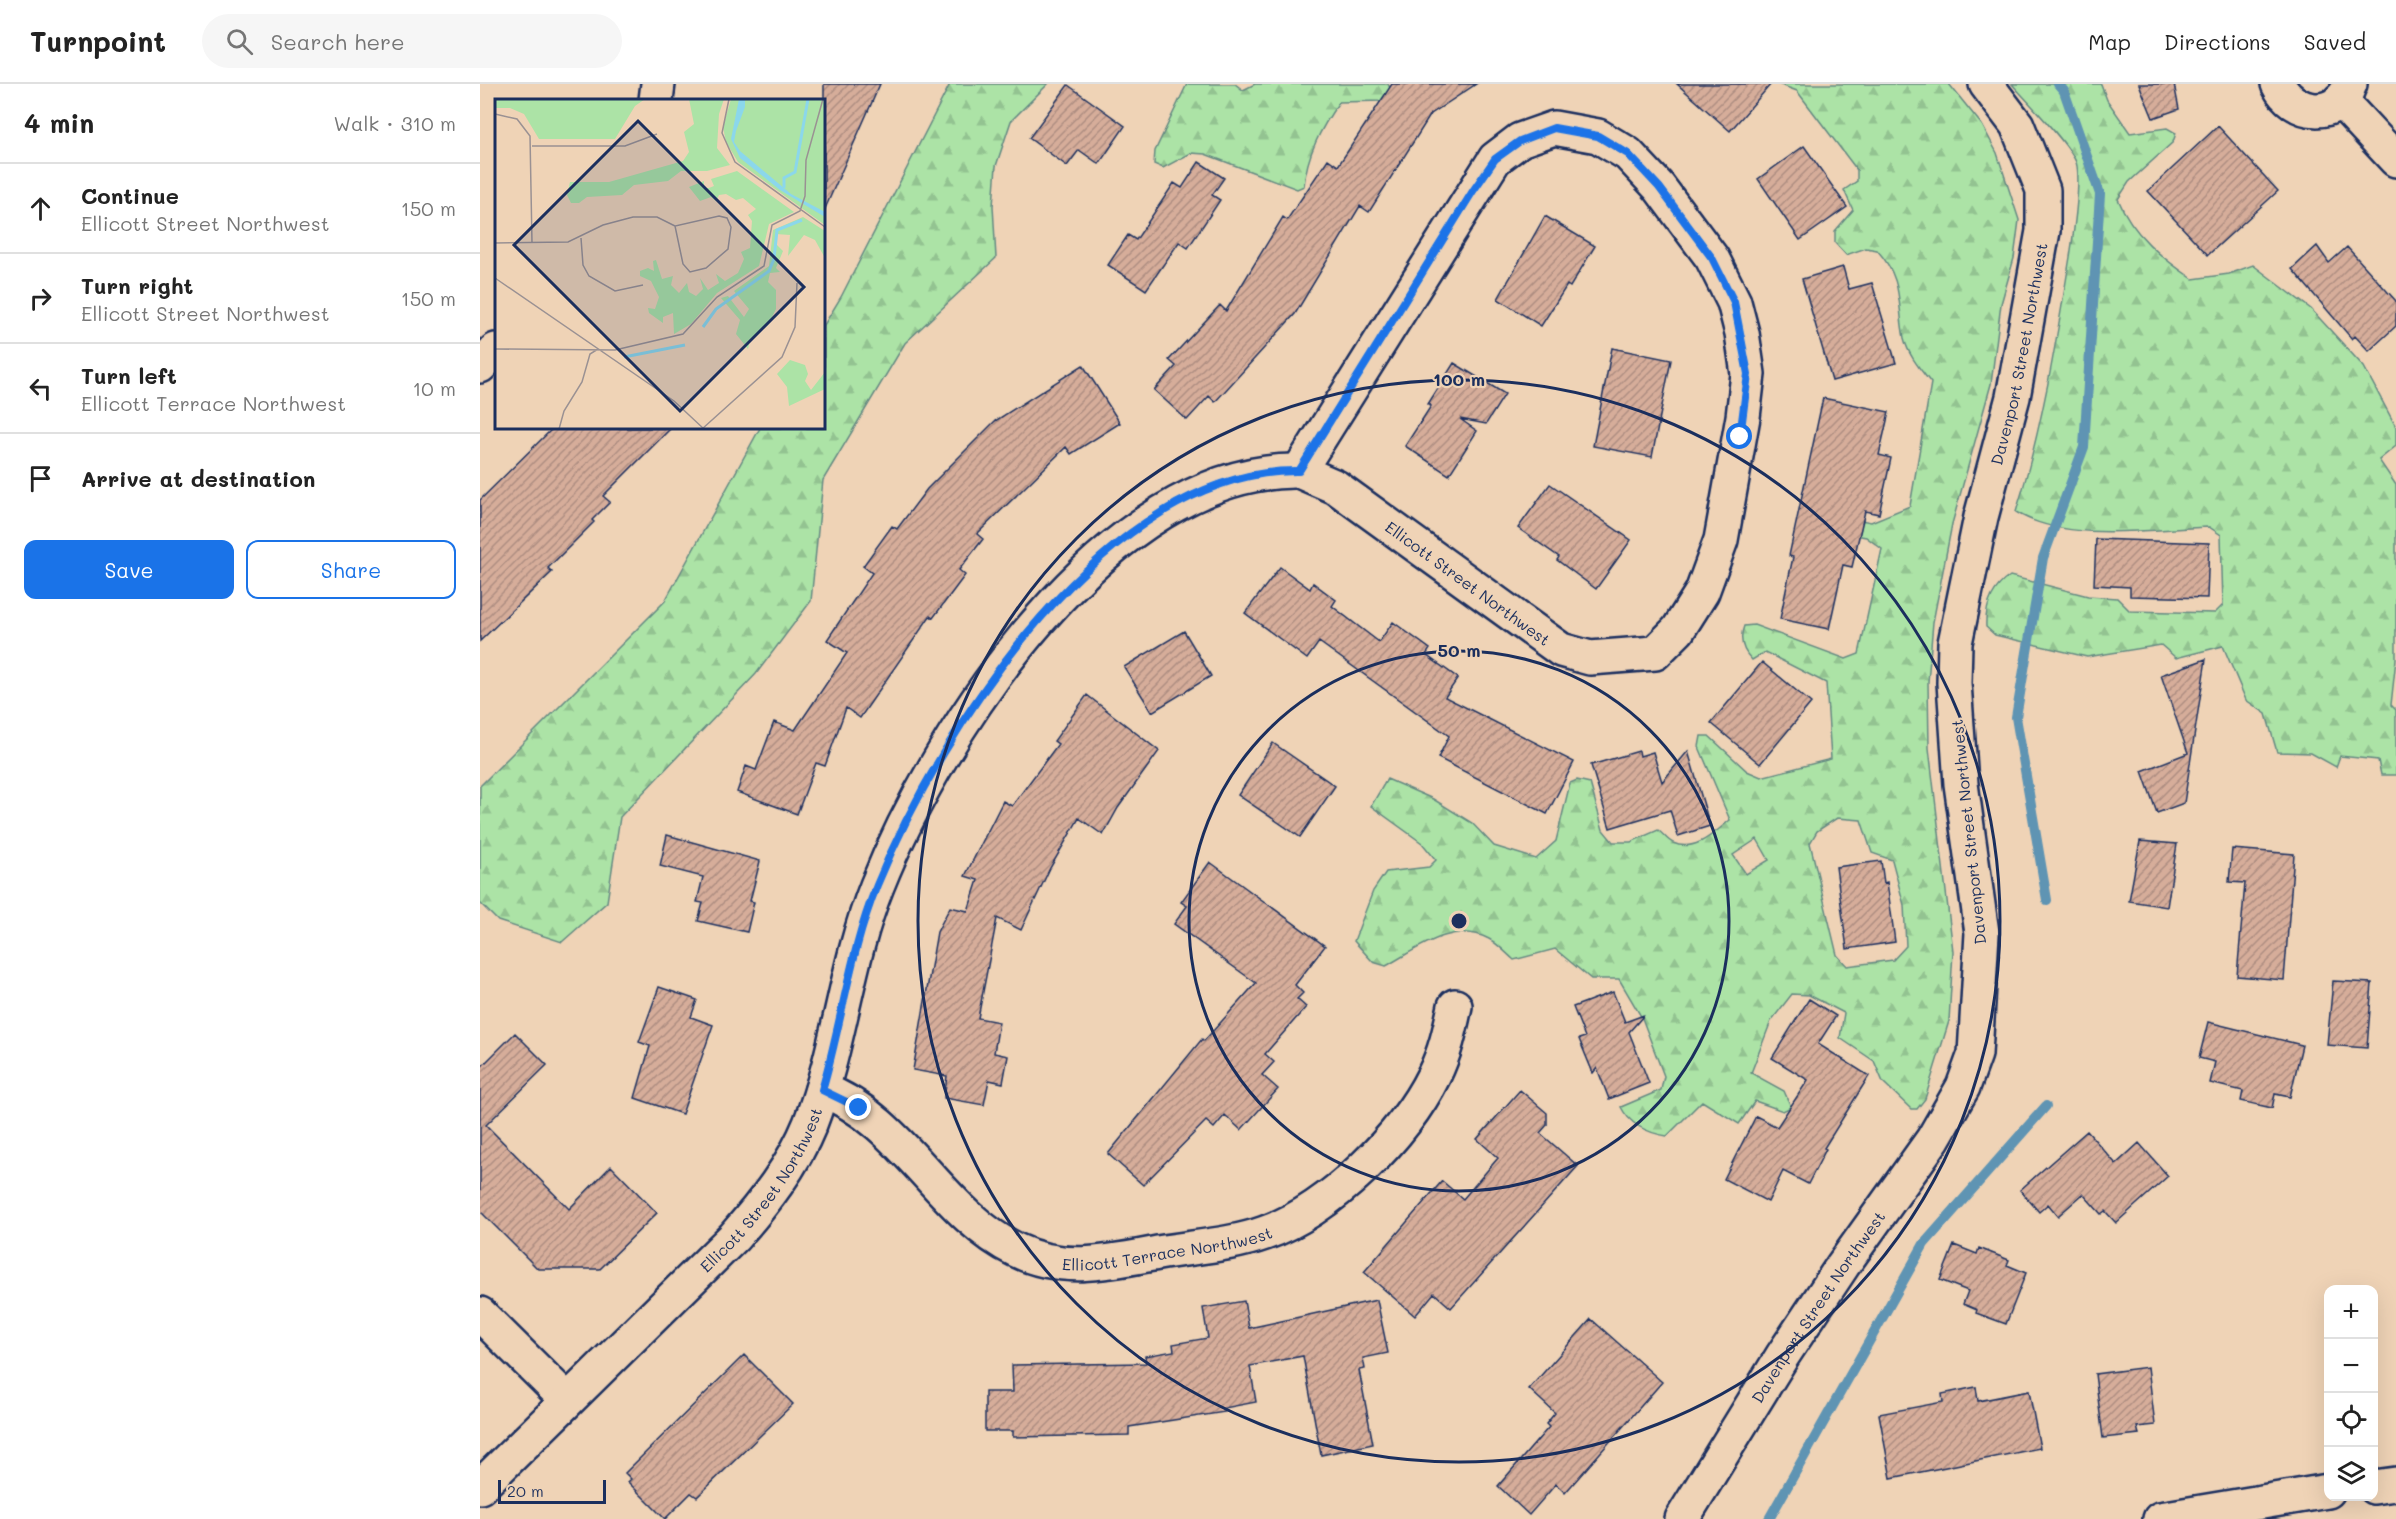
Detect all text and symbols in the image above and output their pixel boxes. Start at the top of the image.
search box [202,14,622,68]
text: Turnpoint [30,23,166,59]
icon: search [223,25,256,58]
text: Search here [271,27,405,56]
text: Map [2088,28,2131,55]
text: Directions [2164,28,2271,55]
text: Saved [2304,28,2366,55]
inset map [495,99,825,429]
text: 4 min [24,106,94,140]
text: Walk · 310 m [333,110,456,136]
text: Continue [81,181,179,210]
icon: ahead [24,192,57,225]
text: 150 m [401,195,456,221]
text: Ellicott Street Northwest [81,210,329,236]
street label: Davenport Street Northwest [1985,241,2051,467]
text: Turn right [81,271,193,300]
icon: right [24,282,57,315]
text: 150 m [401,285,456,311]
text: Ellicott Street Northwest [81,300,329,326]
text: Turn left [81,361,177,390]
text: 100 m [1433,367,1485,391]
icon: left [24,372,57,405]
text: 10 m [412,375,456,401]
text: Ellicott Terrace Northwest [81,390,346,416]
route start [1726,423,1752,449]
icon: arrive [24,462,57,495]
text: Arrive at destination [81,464,316,493]
street label: Ellicott Street Northwest [1381,516,1555,650]
button: Save [24,540,234,599]
button: Share [246,540,456,599]
text: 50 m [1438,638,1480,662]
street label: Davenport Street Northwest [1946,718,1990,946]
centre of rings [1449,911,1469,931]
route end [845,1094,871,1120]
street label: Ellicott Street Northwest [695,1104,826,1276]
street label: Davenport Street Northwest [1746,1206,1889,1406]
street label: Ellicott Terrace Northwest [1061,1221,1275,1274]
map controls [2324,1285,2378,1501]
button: + [2324,1285,2378,1339]
button: − [2324,1339,2378,1393]
button: locate [2324,1393,2378,1447]
button: layers [2324,1447,2378,1501]
scale bar [498,1477,606,1504]
text: 20 m [507,1480,544,1501]

